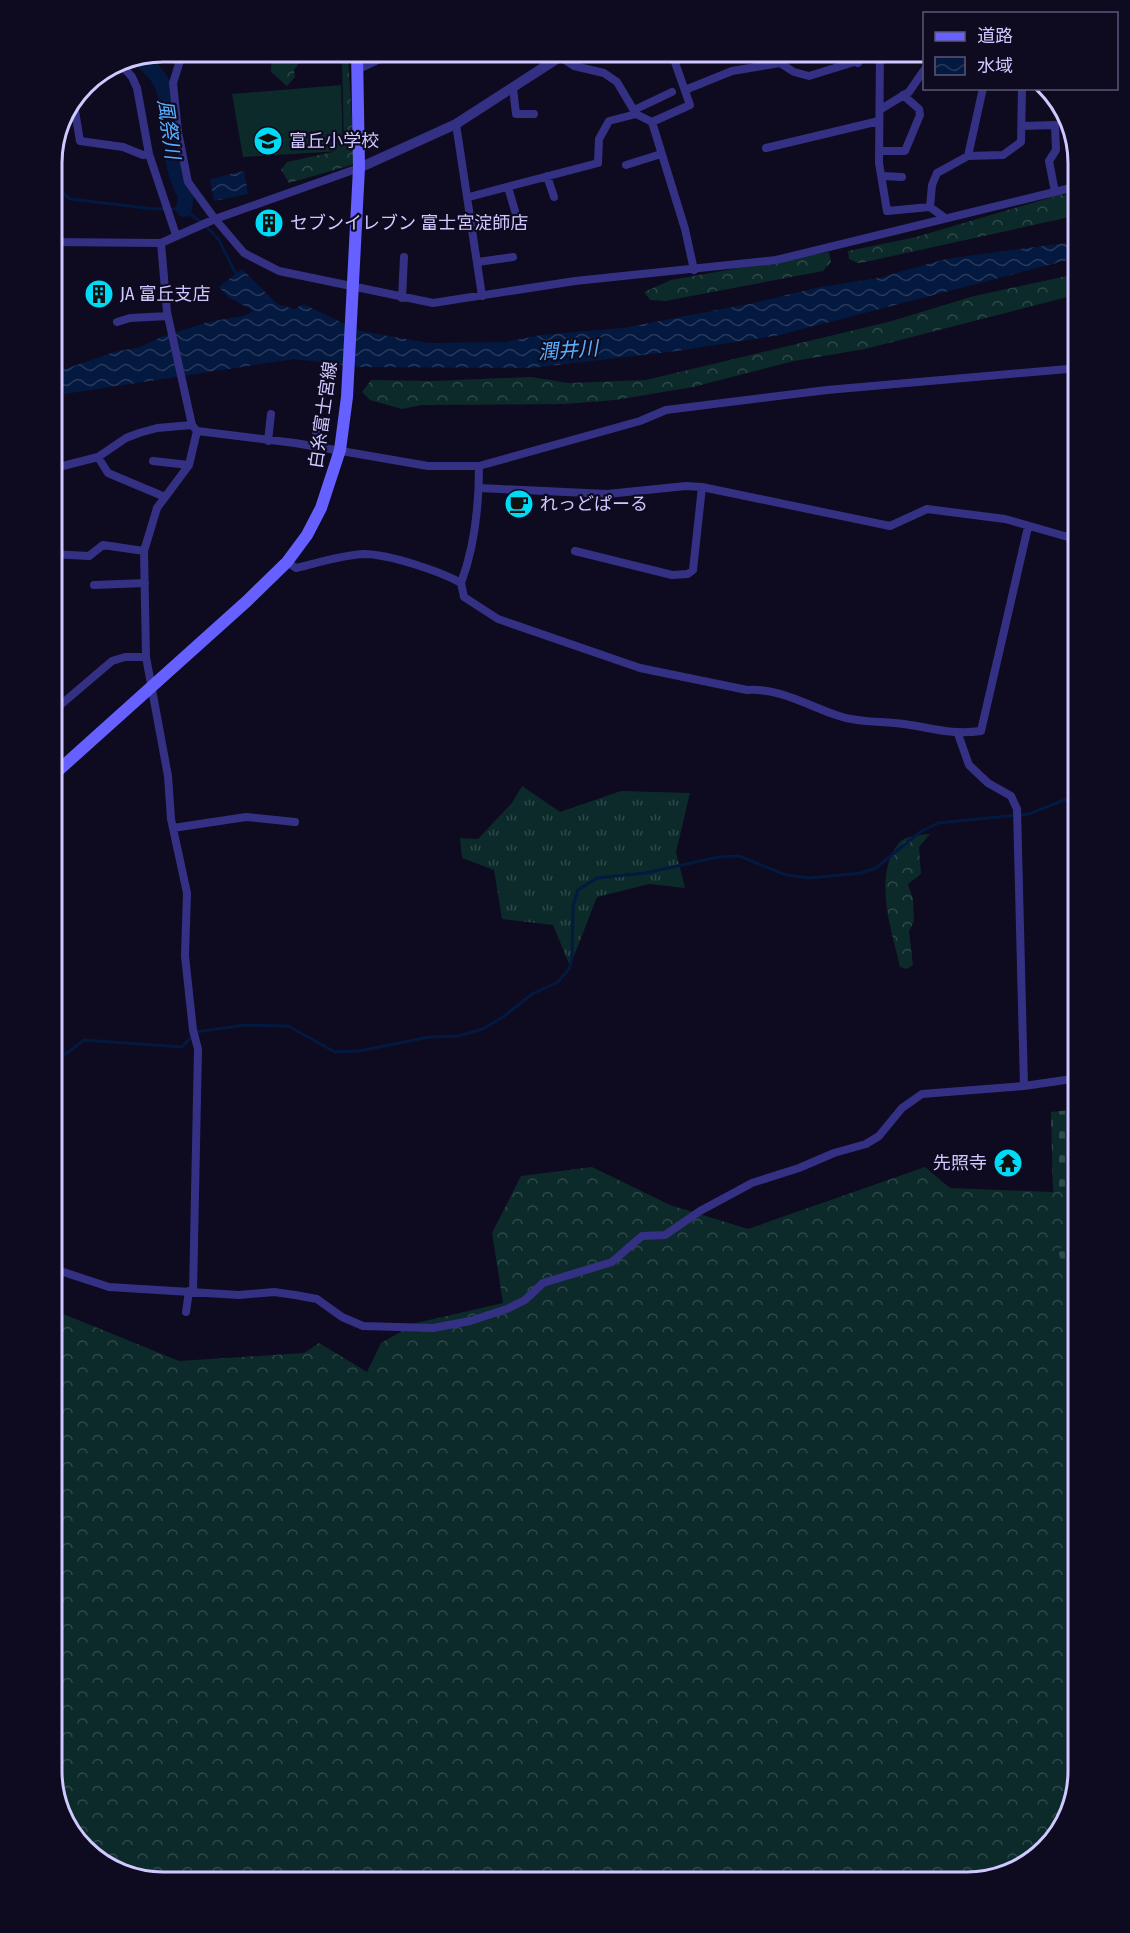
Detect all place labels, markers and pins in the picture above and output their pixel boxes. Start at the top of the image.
school or university icon: 富丘小学校 [252,125,284,157]
place label: 富丘小学校 [289,130,379,152]
building icon: セブンイレブン 富士宮淀師店 [253,207,285,239]
place label: セブンイレブン 富士宮淀師店 [290,212,528,234]
building icon: JA 富丘支店 [83,278,115,310]
place label: JA 富丘支店 [120,283,211,305]
cafe icon: れっどぱーる [503,488,535,520]
place label: れっどぱーる [540,493,648,515]
temple icon: 先照寺 [992,1147,1024,1179]
place label: 先照寺 [933,1152,987,1174]

